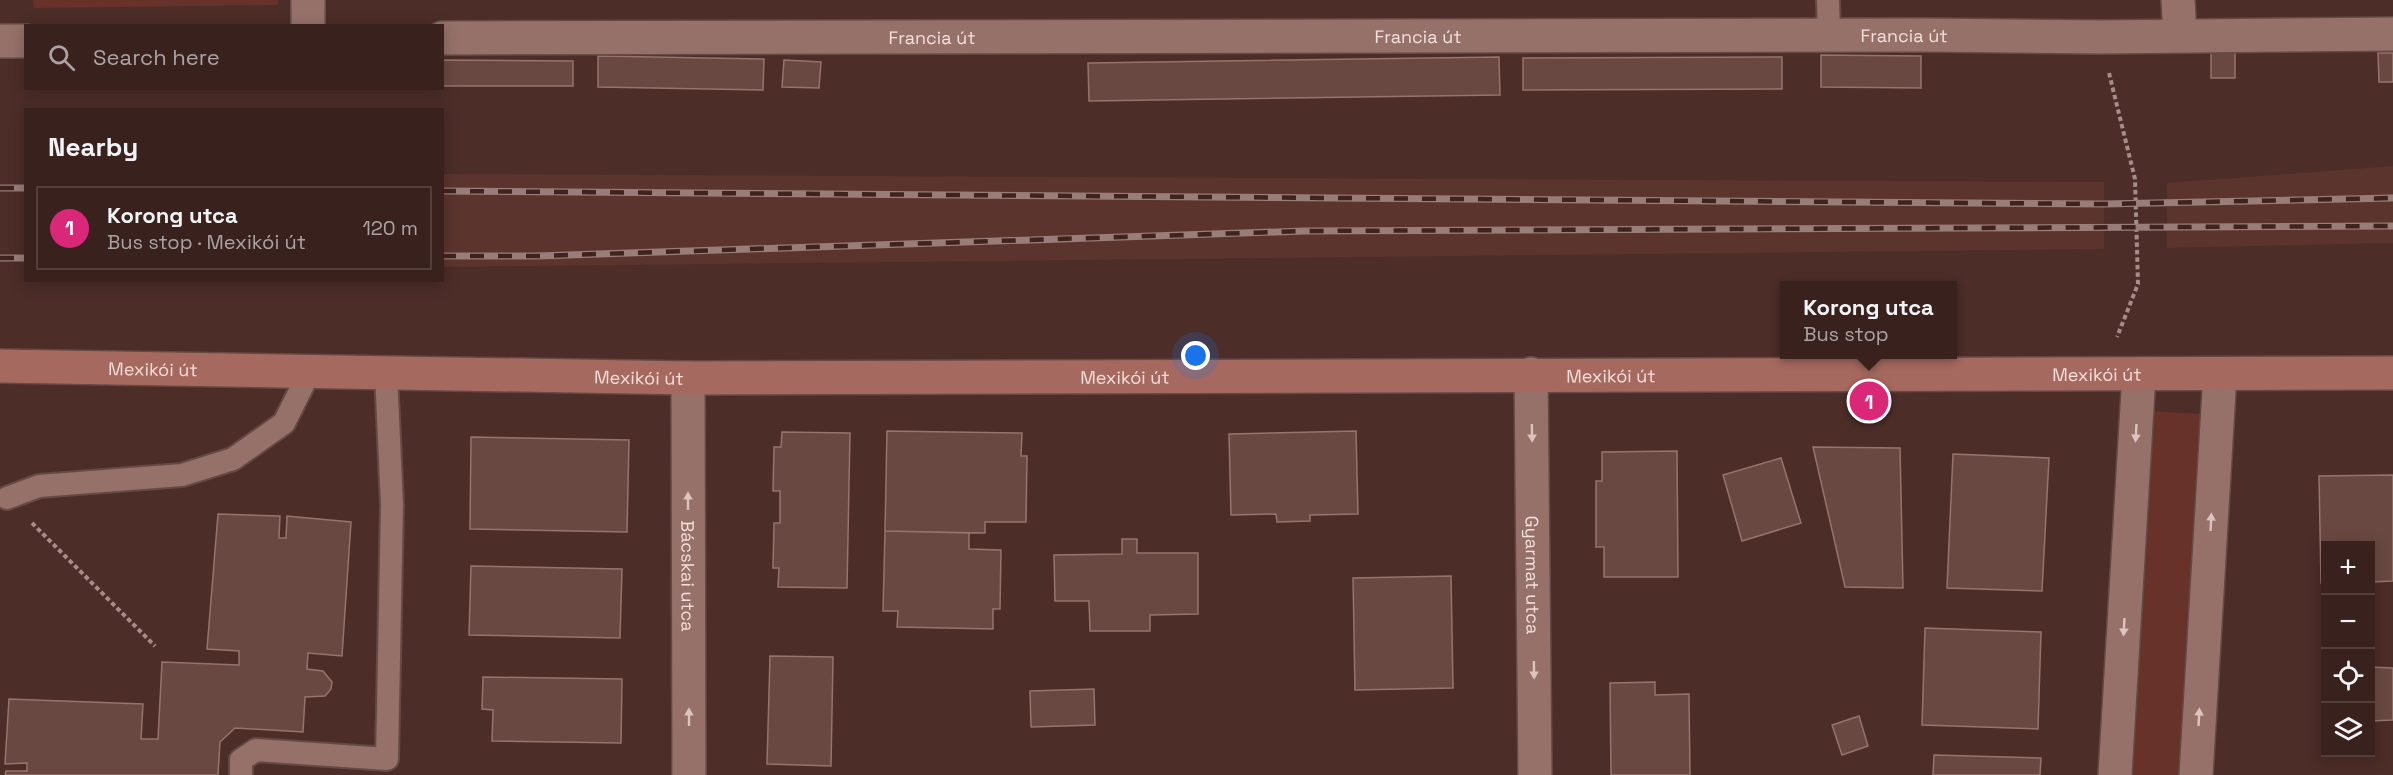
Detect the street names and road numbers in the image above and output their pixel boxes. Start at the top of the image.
street label: Francia út [1860,23,1948,47]
street label: Francia út [1374,24,1462,48]
street label: Francia út [888,25,976,49]
street label: Mexikói út [108,356,198,381]
street label: Mexikói út [2052,362,2142,385]
street label: Mexikói út [1566,364,1656,387]
street label: Mexikói út [594,365,684,389]
street label: Mexikói út [1080,365,1170,388]
street label: Gyarmat utca [1521,516,1545,634]
street label: Bácskai utca [677,520,700,632]

